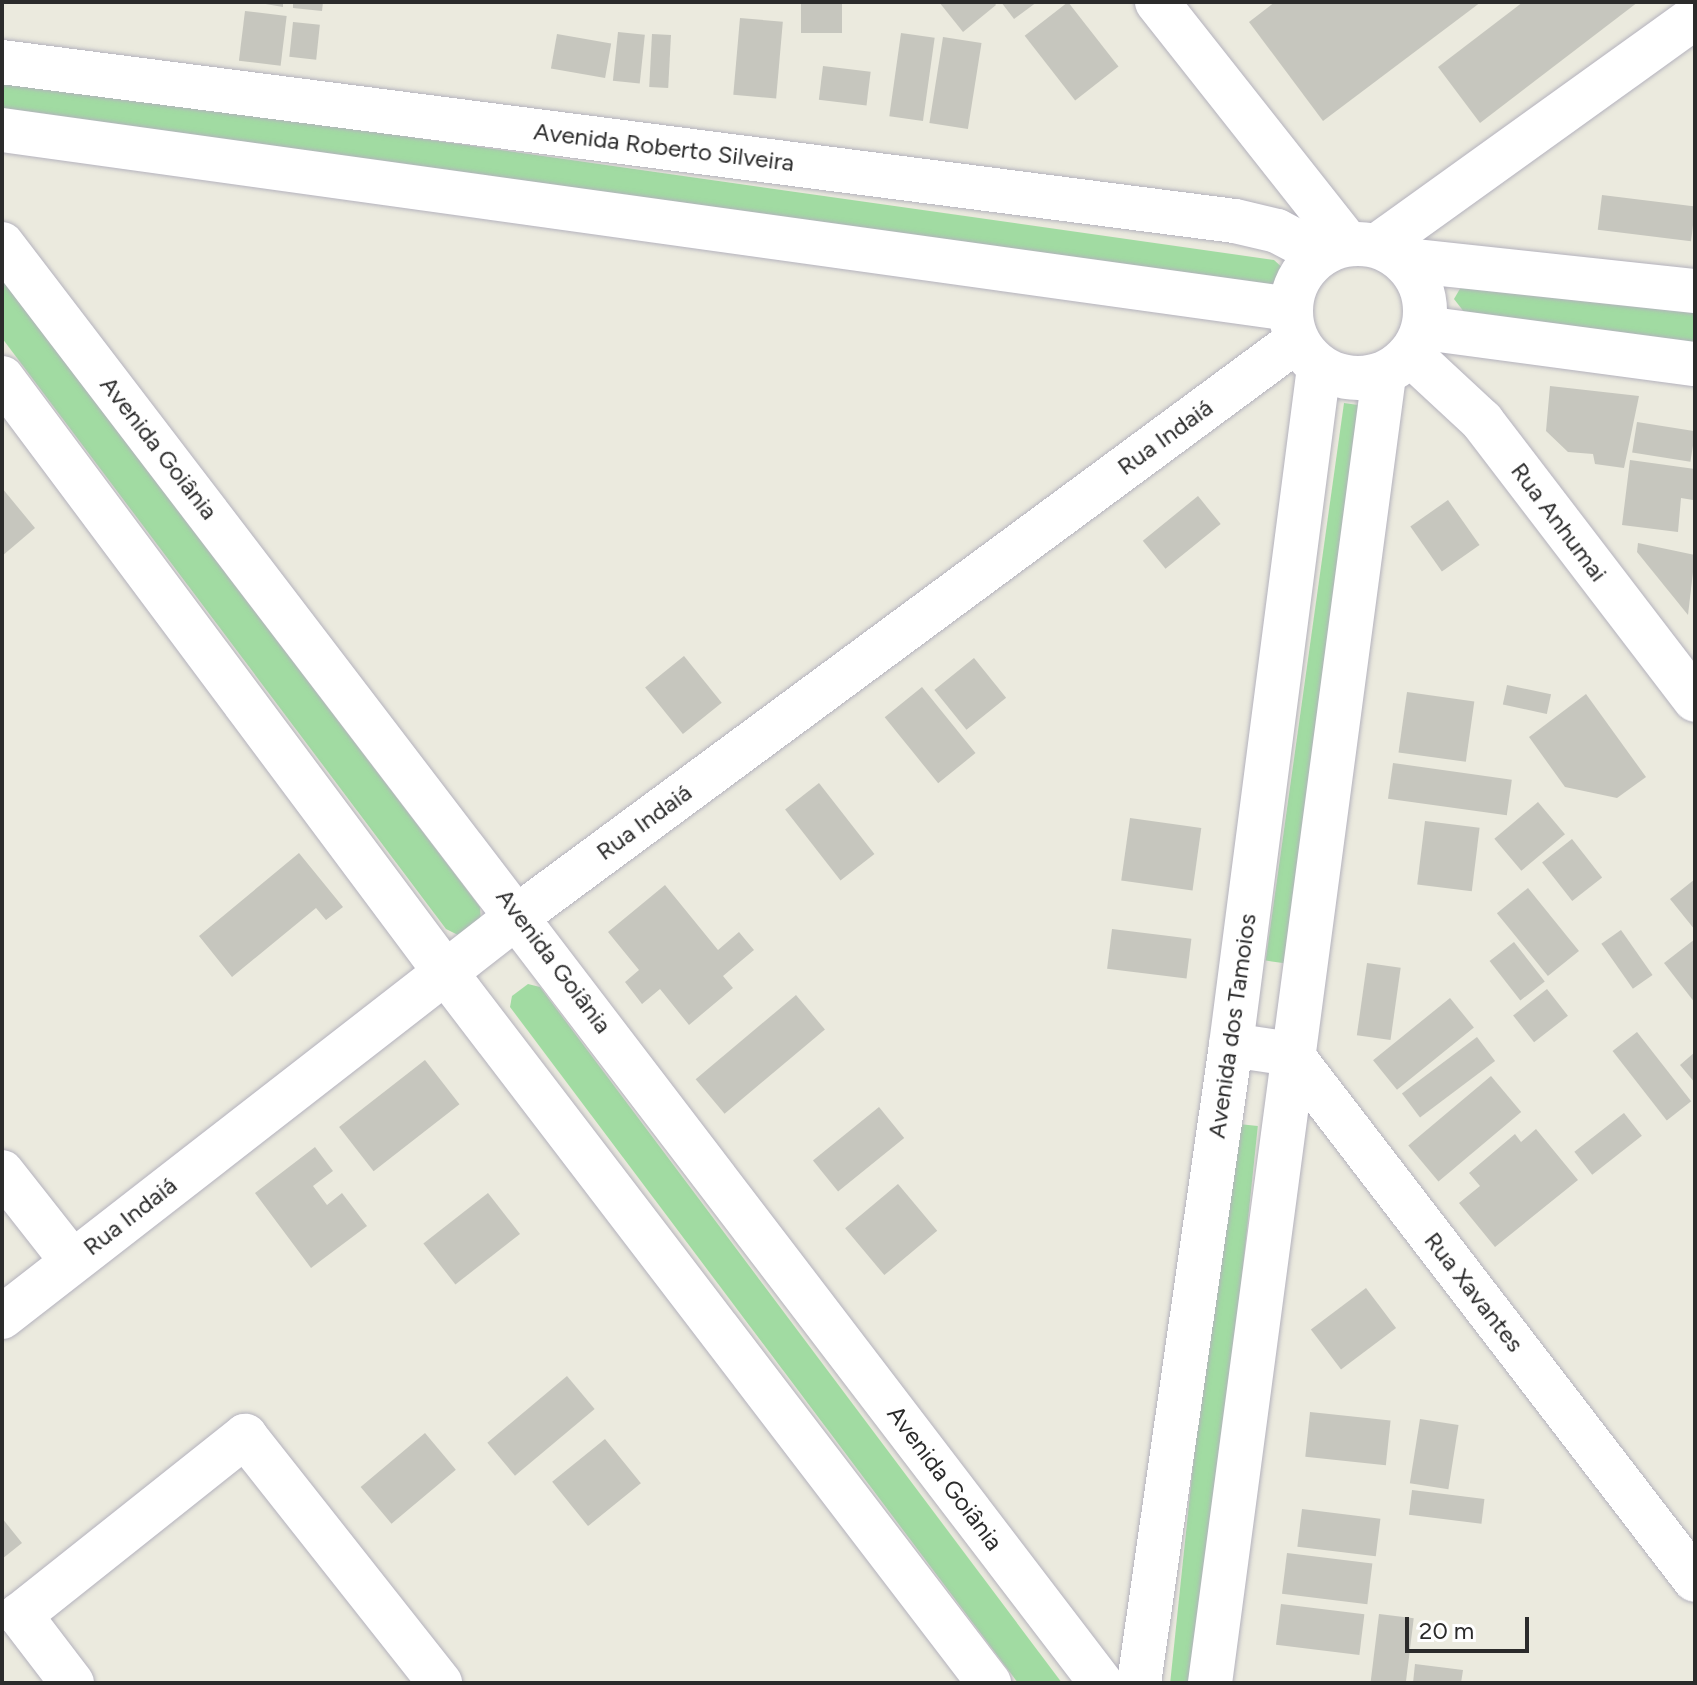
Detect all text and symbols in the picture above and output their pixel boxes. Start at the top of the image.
street label: Avenida Roberto Silveira [532,117,796,177]
street label: Avenida Goiânia [94,371,224,525]
street label: Rua Indaiá [1112,393,1218,481]
street label: Rua Anhumai [1505,457,1613,587]
street label: Rua Indaiá [591,778,697,866]
street label: Avenida Goiânia [490,883,618,1039]
street label: Avenida dos Tamoios [1202,912,1262,1140]
street label: Rua Indaiá [78,1171,182,1261]
street label: Rua Xavantes [1418,1226,1530,1358]
street label: Avenida Goiânia [881,1400,1009,1556]
scale bar [1409,1601,1533,1651]
text: 20 m [1419,1616,1474,1645]

